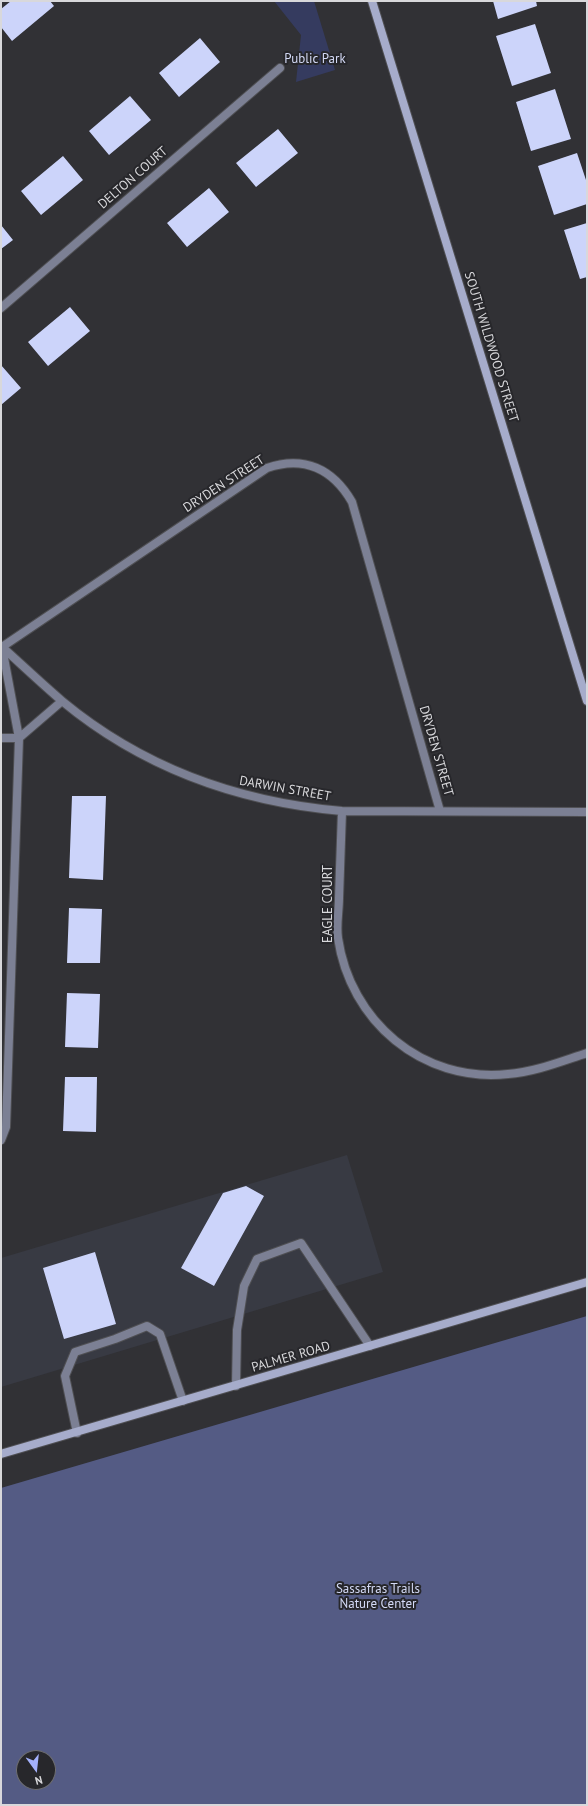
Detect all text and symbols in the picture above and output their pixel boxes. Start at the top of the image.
park label: Public Park [284,51,346,67]
street label: DELTON COURT [95,144,171,212]
street label: SOUTH WILDWOOD STREET [461,270,521,424]
street label: DRYDEN STREET [181,452,267,516]
street label: DRYDEN STREET [416,704,456,798]
street label: DARWIN STREET [238,773,332,805]
street label: EAGLE COURT [320,865,336,943]
street label: PALMER ROAD [250,1338,332,1376]
park label: Sassafras Trails Nature Center [336,1581,420,1612]
north arrow [16,1750,56,1790]
text: N [34,1773,44,1788]

